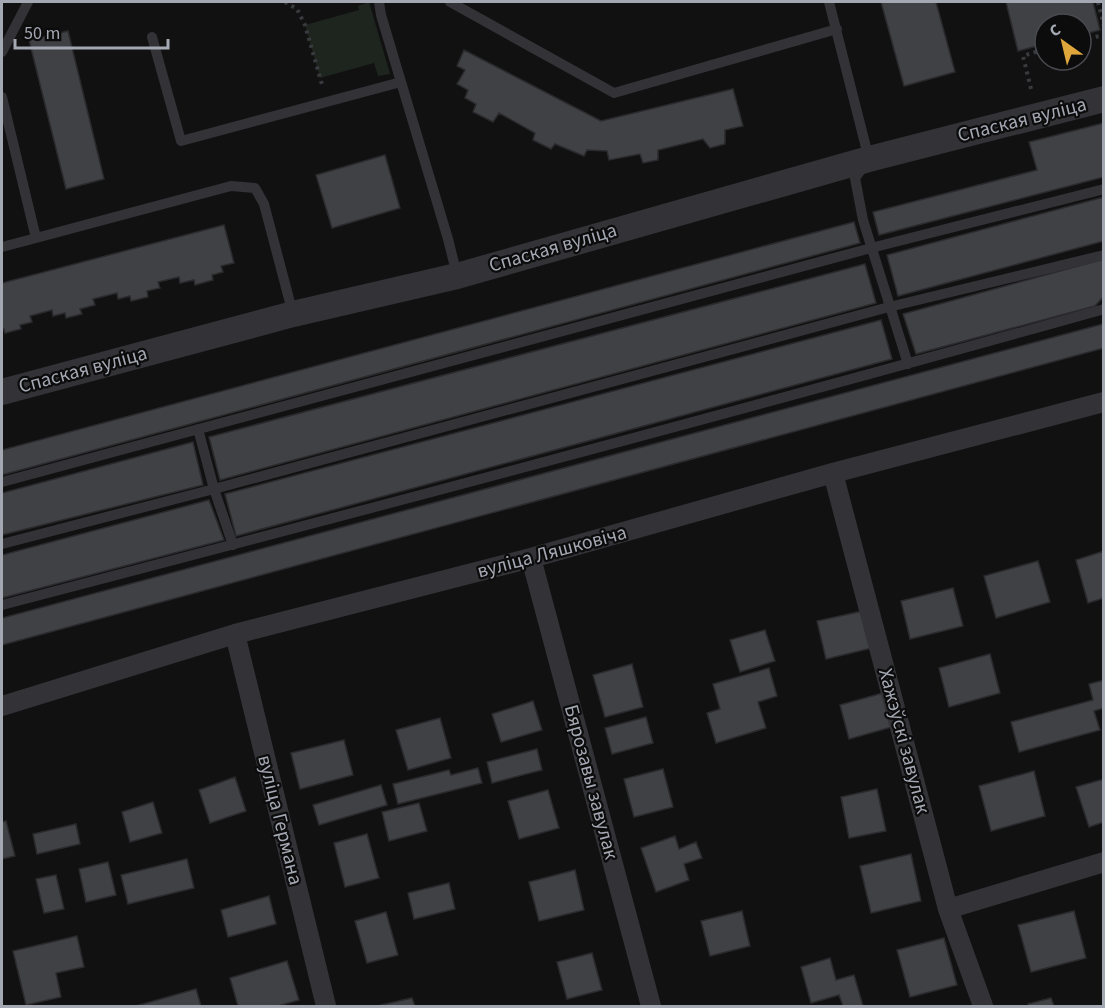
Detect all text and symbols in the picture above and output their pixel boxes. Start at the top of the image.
scale bar [15,12,168,50]
north arrow [1033,12,1093,72]
text: С [1045,19,1065,42]
text: 50 m [24,21,60,46]
street label: Спаская вуліца [955,90,1089,150]
street label: Спаская вуліца [486,216,620,280]
street label: Спаская вуліца [16,339,150,401]
street label: вуліца Ляшковіча [474,519,630,585]
street label: Хажэўскі завулак [871,665,937,817]
street label: Бярозавы завулак [557,701,625,863]
street label: вуліца Германа [250,752,310,888]

